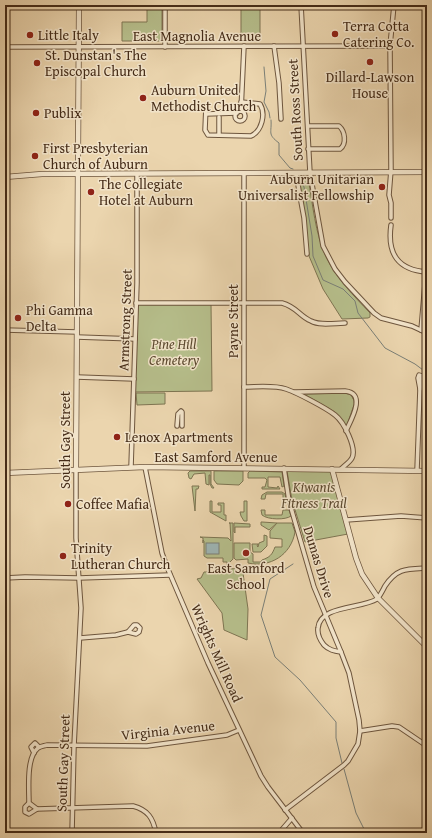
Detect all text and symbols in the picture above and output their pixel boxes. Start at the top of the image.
place label: Terra Cotta Catering Co. [343,16,415,52]
place label: Little Italy [38,25,99,45]
street label: East Magnolia Avenue [133,26,261,46]
marker: Terra Cotta Catering Co. [330,29,340,39]
marker: Little Italy [25,30,35,40]
place label: St. Dunstan's The Episcopal Church [45,45,147,81]
marker: Dillard-Lawson House [365,57,375,67]
marker: St. Dunstan's The Episcopal Church [32,58,42,68]
street label: South Ross Street [282,58,308,162]
place label: Dillard-Lawson House [326,67,414,103]
place label: Auburn United Methodist Church [151,80,257,116]
marker: Auburn United Methodist Church [138,93,148,103]
place label: Publix [44,103,82,123]
marker: Publix [31,108,41,118]
place label: First Presbyterian Church of Auburn [43,138,148,174]
marker: First Presbyterian Church of Auburn [30,151,40,161]
place label: Auburn Unitarian Universalist Fellowship [238,169,374,205]
place label: The Collegiate Hotel at Auburn [99,174,193,210]
marker: Auburn Unitarian Universalist Fellowship [377,182,387,192]
marker: The Collegiate Hotel at Auburn [86,187,96,197]
street label: Armstrong Street [113,269,137,371]
street label: Payne Street [223,284,243,358]
place label: Phi Gamma Delta [26,300,93,336]
marker: Phi Gamma Delta [13,313,23,323]
park label: Pine Hill Cemetery [149,334,200,370]
street label: South Gay Street [55,391,75,489]
place label: Lenox Apartments [125,427,233,447]
marker: Lenox Apartments [112,432,122,442]
street label: East Samford Avenue [154,447,278,467]
park label: Kiwanis Fitness Trail [280,477,347,513]
place label: Coffee Mafia [76,494,149,514]
marker: Coffee Mafia [63,499,73,509]
street label: Dumas Drive [299,524,340,601]
place label: Trinity Lutheran Church [71,538,171,574]
marker: East Samford School [241,548,251,558]
marker: Trinity Lutheran Church [58,551,68,561]
place label: East Samford School [208,558,285,594]
street label: Wrights Mill Road [186,601,248,706]
street label: South Gay Street [51,714,75,812]
street label: Virginia Avenue [120,715,216,745]

